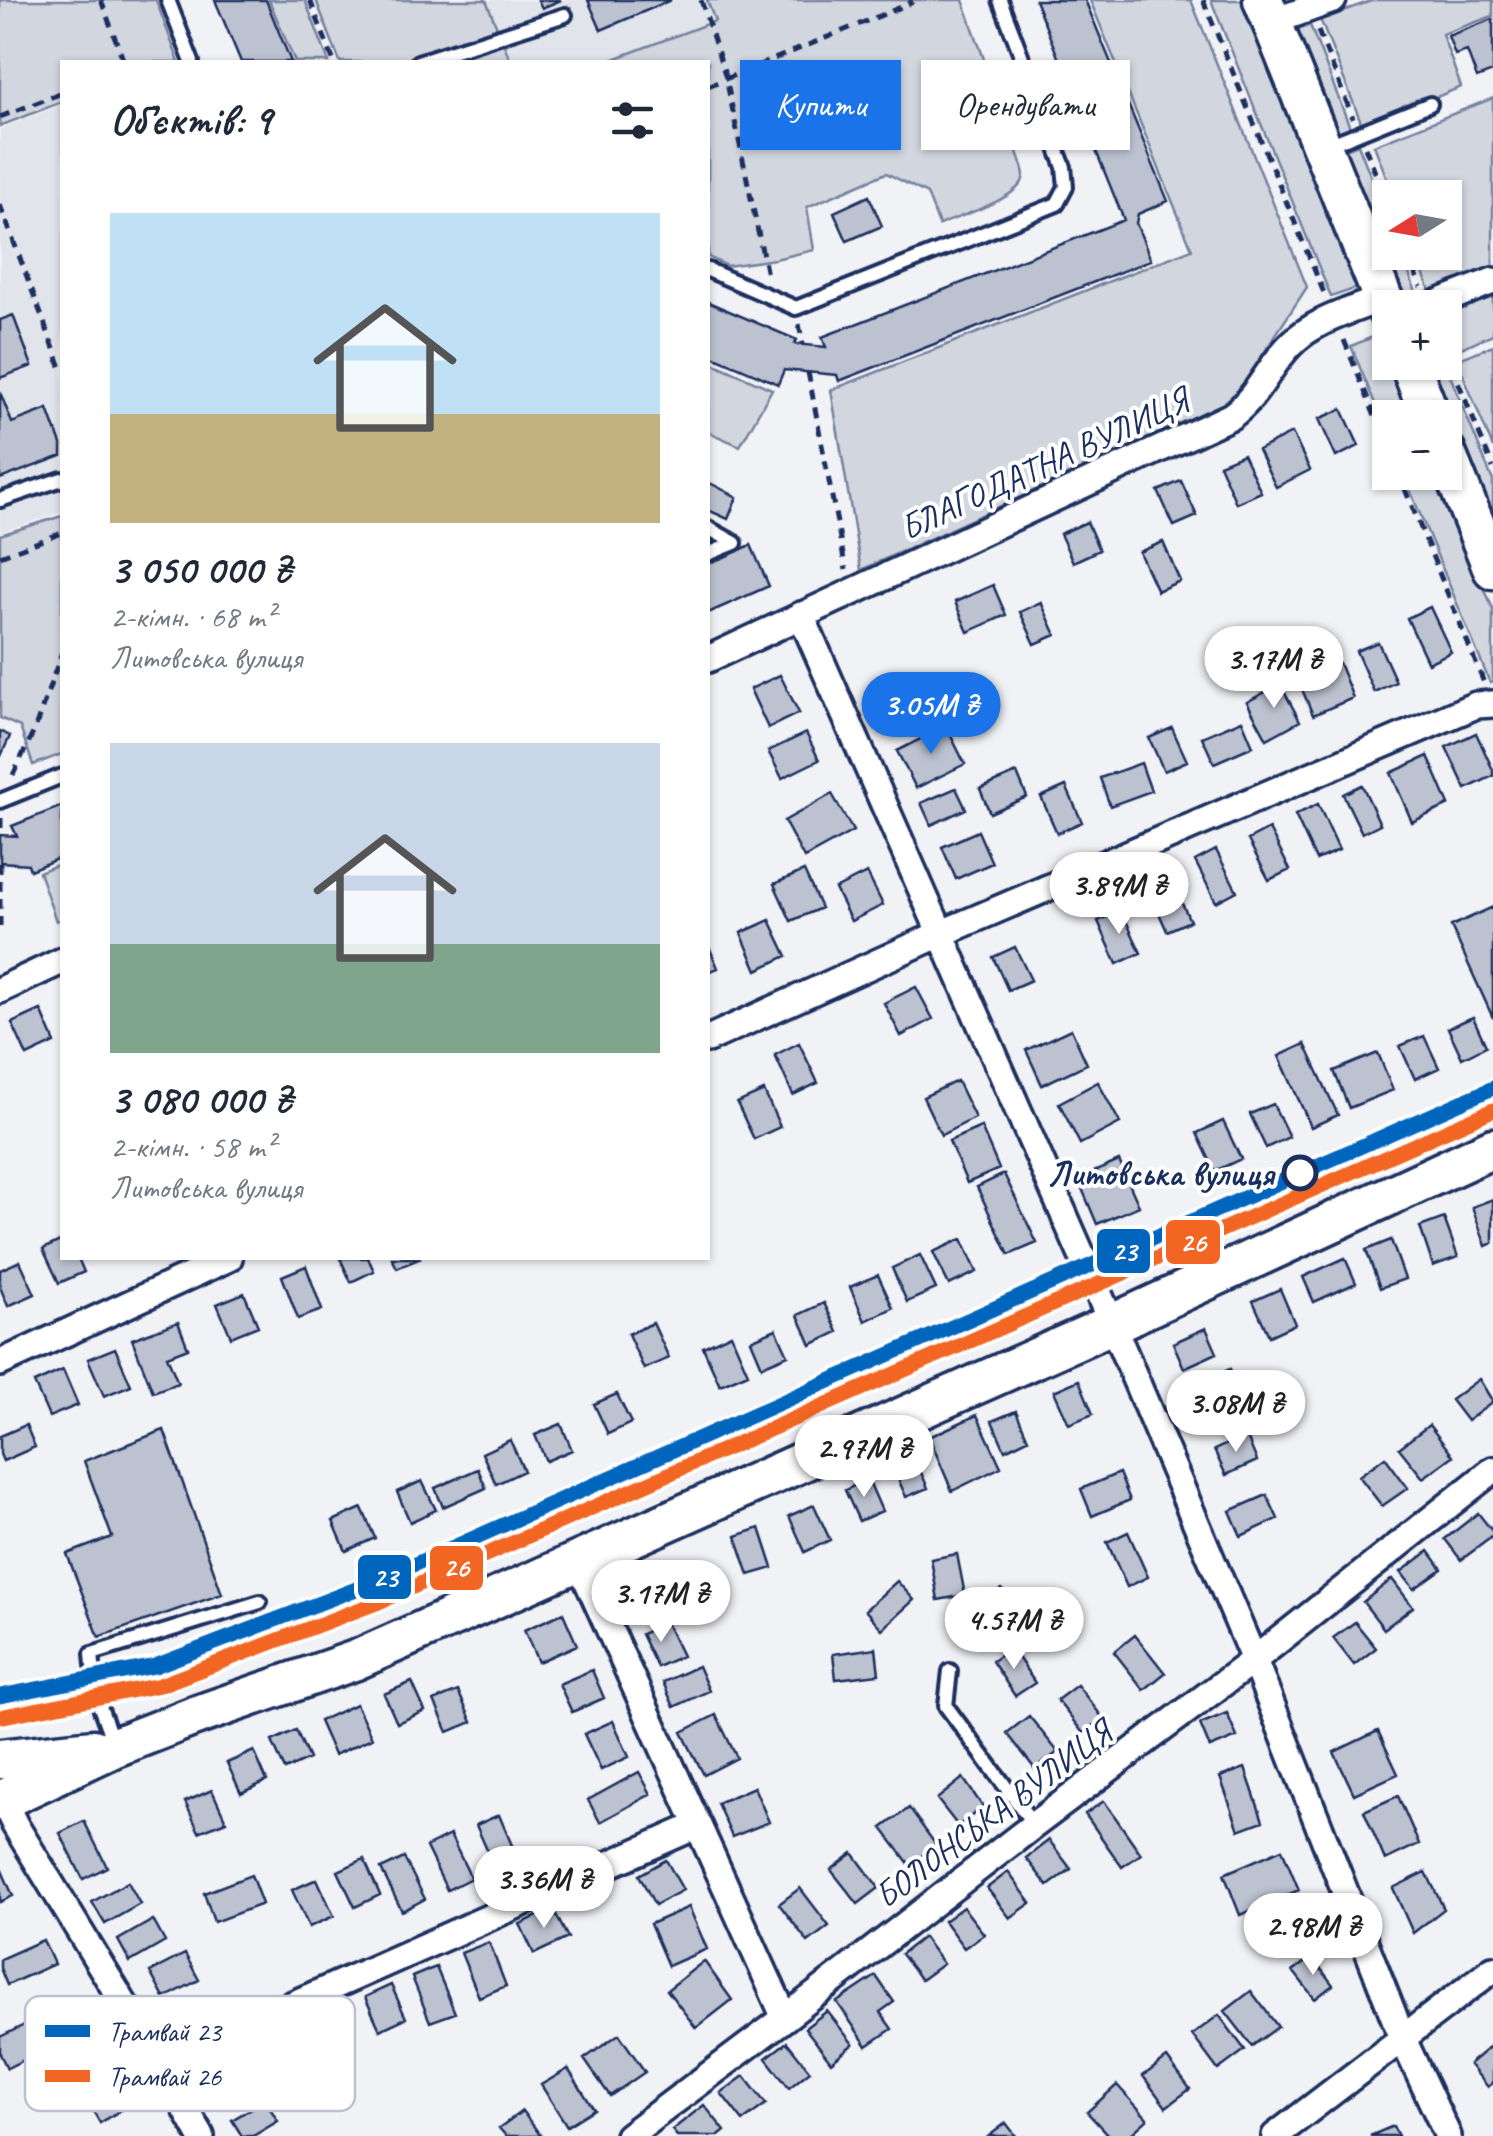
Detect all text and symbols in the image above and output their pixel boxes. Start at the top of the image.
chip: Купити [740,60,901,150]
chip: Орендувати [921,60,1130,150]
icon: filters [605,93,660,148]
text: Об’єктів: 9 [110,94,271,147]
north arrow [1372,180,1462,270]
map controls [1372,180,1462,490]
icon: home [295,278,475,458]
button: + [1372,290,1462,380]
street label: БЛАГОДАТНА ВУЛИЦЯ [893,375,1200,550]
button: − [1372,400,1462,490]
text: 3 050 000 ₴ [110,543,291,596]
text: 2-кімн. · 68 m² [110,596,275,637]
pin: 3.17M ₴ [1182,626,1366,711]
text: Литовська вулиця [110,637,302,678]
text: 3.17M ₴ [1226,638,1322,679]
pin: 3.05M ₴ [839,672,1023,757]
text: 3.05M ₴ [884,684,978,725]
icon: home [295,808,475,988]
pin: 3.89M ₴ [1027,852,1211,937]
text: 3.89M ₴ [1072,864,1166,905]
text: 3 080 000 ₴ [110,1073,292,1126]
text: 2-кімн. · 58 m² [110,1126,275,1167]
place label: Литовська вулиця [1047,1151,1276,1196]
marker: Литовська вулиця [1283,1156,1317,1190]
text: Литовська вулиця [110,1167,302,1208]
line badge: 26 [1164,1218,1222,1266]
text: 26 [1180,1225,1208,1260]
line badge: 23 [1095,1227,1152,1275]
text: 23 [1111,1234,1139,1269]
pin: 3.08M ₴ [1144,1370,1328,1455]
text: 3.08M ₴ [1188,1382,1284,1423]
pin: 2.97M ₴ [772,1415,956,1500]
text: 2.97M ₴ [817,1427,911,1468]
line badge: 26 [428,1544,485,1592]
text: 26 [443,1550,471,1585]
line badge: 23 [356,1553,413,1601]
text: 23 [372,1560,400,1595]
pin: 3.17M ₴ [569,1560,753,1645]
text: 3.17M ₴ [613,1572,709,1613]
pin: 4.57M ₴ [922,1587,1106,1672]
text: 4.57M ₴ [967,1599,1061,1640]
street label: БОЛОНСЬКА ВУЛИЦЯ [865,1707,1125,1918]
pin: 3.36M ₴ [452,1846,636,1931]
text: 3.36M ₴ [496,1858,592,1899]
pin: 2.98M ₴ [1221,1893,1405,1978]
text: 2.98M ₴ [1266,1905,1360,1946]
legend [25,1996,355,2111]
text: Трамвай 23 [108,2014,224,2049]
text: Трамвай 26 [108,2059,223,2094]

